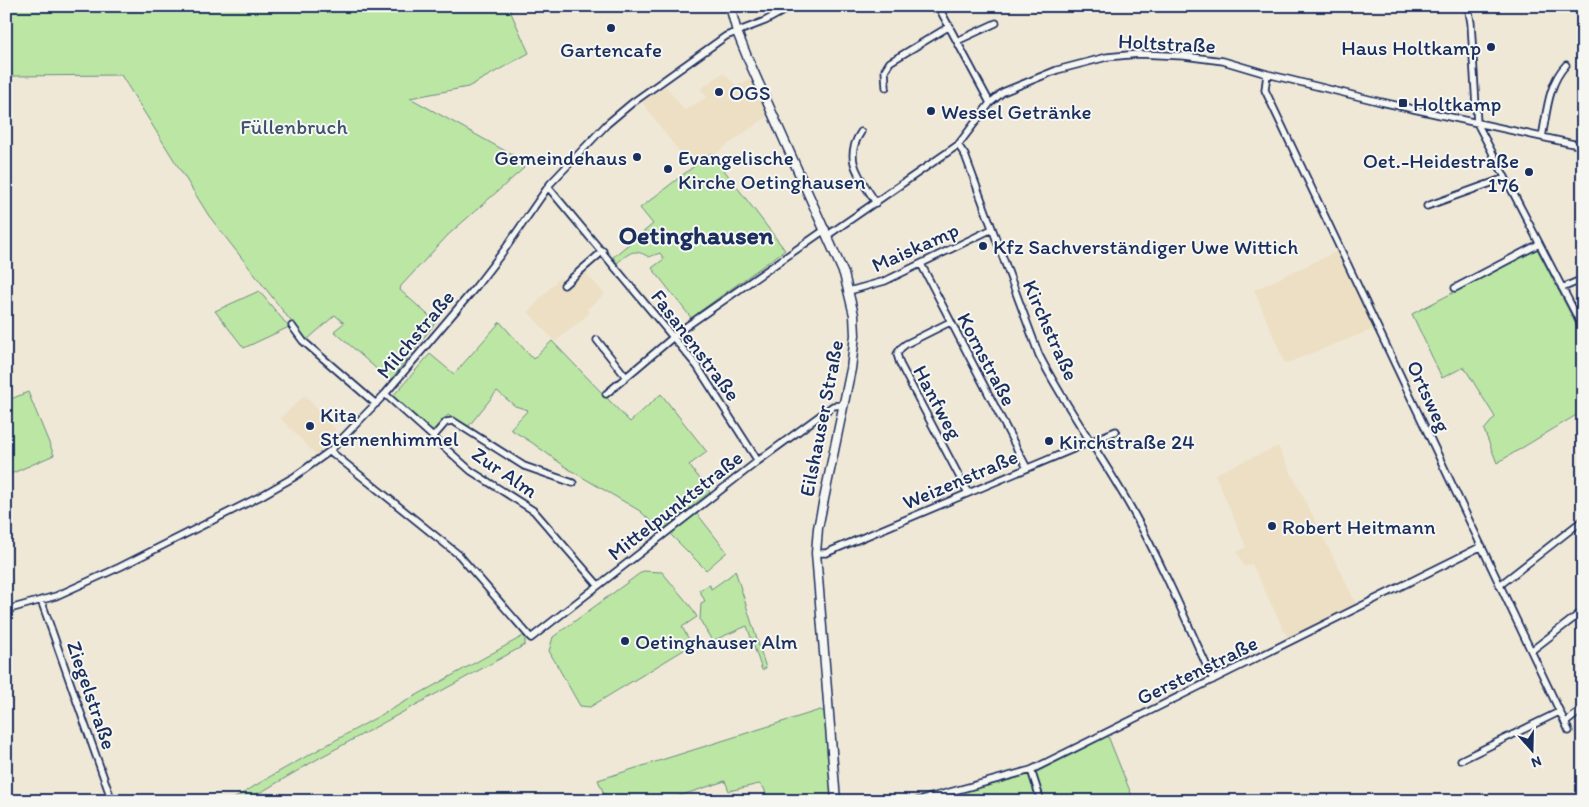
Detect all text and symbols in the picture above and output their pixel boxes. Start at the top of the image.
marker: Gartencafe [605,22,617,34]
street label: Holtstraße [1118,28,1216,58]
place label: Haus Holtkamp [1341,35,1481,60]
place label: Gartencafe [560,37,662,62]
marker: Haus Holtkamp [1485,41,1497,53]
place label: OGS [729,80,771,105]
marker: OGS [713,86,725,98]
place label: Holtkamp [1413,91,1501,116]
marker: Holtkamp [1397,97,1409,109]
place label: Wessel Getränke [941,99,1092,124]
marker: Wessel Getränke [925,105,937,117]
park label: Füllenbruch [240,114,348,139]
place label: Gemeindehaus [494,145,627,170]
place label: Evangelische Kirche Oetinghausen [678,145,866,194]
place label: Oet.-Heidestraße 176 [1363,148,1519,197]
marker: Gemeindehaus [631,151,643,163]
marker: Evangelische Kirche Oetinghausen [662,163,674,175]
marker: Oet.-Heidestraße 176 [1523,166,1535,178]
street label: Maiskamp [868,217,962,277]
district label: Oetinghausen [618,219,774,251]
place label: Kfz Sachverständiger Uwe Wittich [993,234,1298,259]
marker: Kfz Sachverständiger Uwe Wittich [977,240,989,252]
street label: Kirchstraße [1018,276,1084,384]
street label: Fasanenstraße [646,284,746,406]
street label: Milchstraße [371,285,459,383]
street label: Kornstraße [952,308,1022,410]
street label: Eilshauser Straße [794,338,848,498]
street label: Ortsweg [1402,356,1456,436]
street label: Hanfweg [908,361,968,444]
place label: Kita Sternenhimmel [320,402,459,451]
marker: Kita Sternenhimmel [304,420,316,432]
place label: Kirchstraße 24 [1059,429,1195,454]
marker: Kirchstraße 24 [1043,435,1055,447]
street label: Zur Alm [467,441,543,503]
street label: Weizenstraße [899,444,1021,514]
street label: Mittelpunktstraße [603,445,748,565]
place label: Robert Heitmann [1282,514,1436,539]
marker: Robert Heitmann [1266,520,1278,532]
place label: Oetinghauser Alm [635,629,798,654]
street label: Gerstenstraße [1133,630,1261,710]
marker: Oetinghauser Alm [619,635,631,647]
street label: Ziegelstraße [62,637,122,753]
north arrow [1506,724,1556,774]
text: N [1529,752,1544,771]

